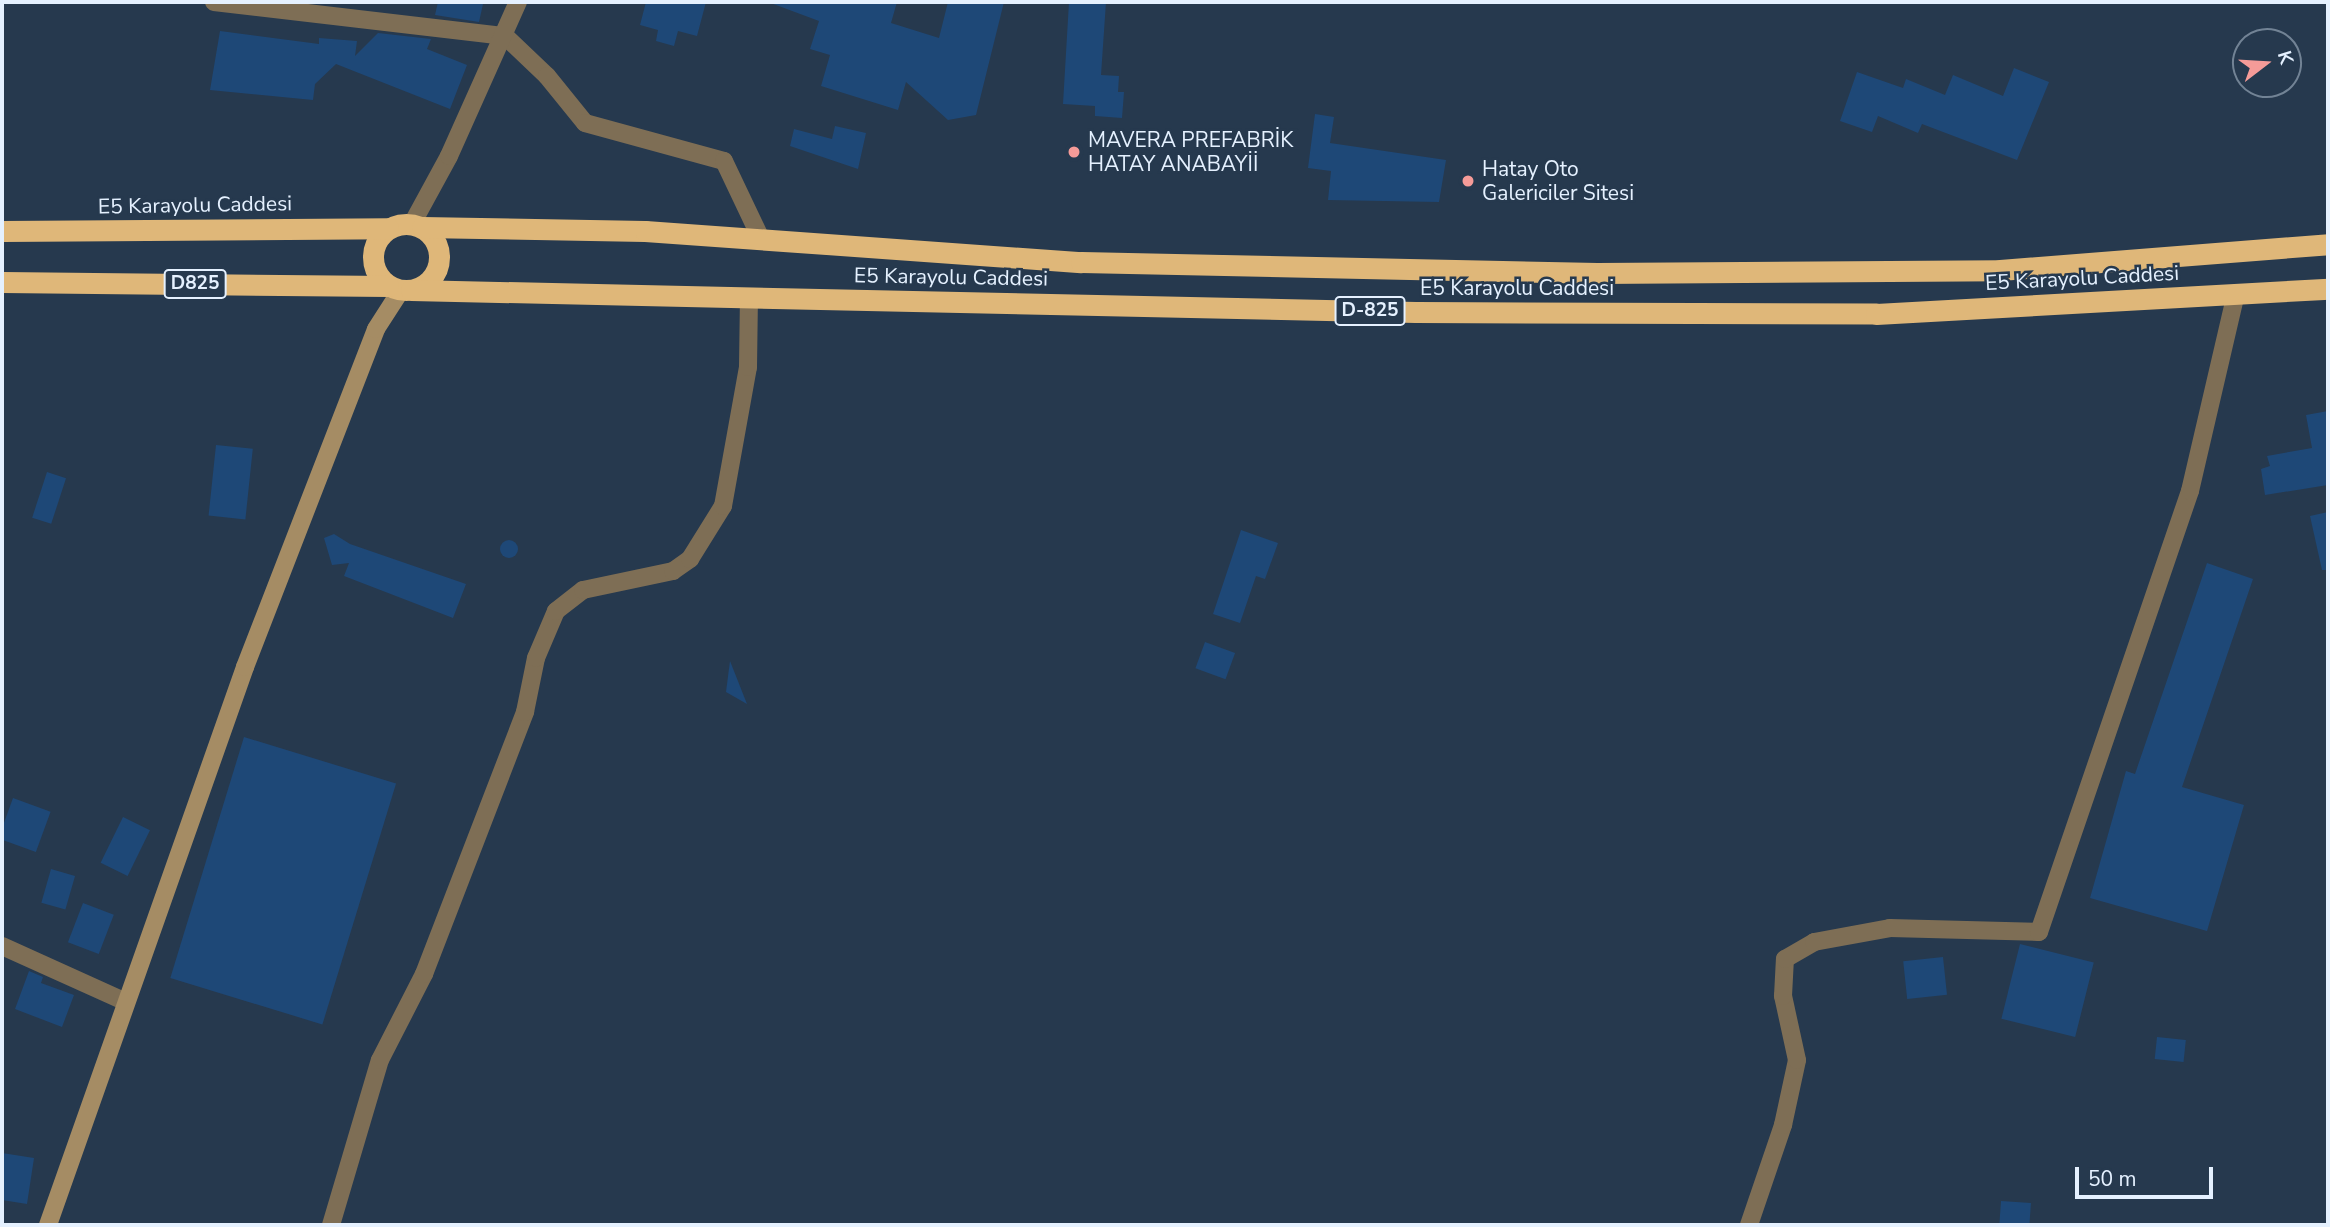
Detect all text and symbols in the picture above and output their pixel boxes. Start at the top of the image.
north arrow [2232,28,2302,98]
text: K [2271,48,2299,67]
place label: MAVERA PREFABRİK HATAY ANABAYİİ [1088,127,1293,177]
marker: MAVERA PREFABRİK HATAY ANABAYİİ [1066,144,1082,160]
place label: Hatay Oto Galericiler Sitesi [1482,156,1634,206]
marker: Hatay Oto Galericiler Sitesi [1460,173,1476,189]
street label: E5 Karayolu Caddesi [98,191,292,219]
street label: E5 Karayolu Caddesi [1984,260,2180,296]
street label: E5 Karayolu Caddesi [854,263,1048,291]
road number: D825 [164,268,227,300]
street label: E5 Karayolu Caddesi [1420,275,1614,301]
road number: D-825 [1333,296,1407,326]
scale bar [2078,1154,2216,1198]
text: 50 m [2088,1165,2137,1193]

